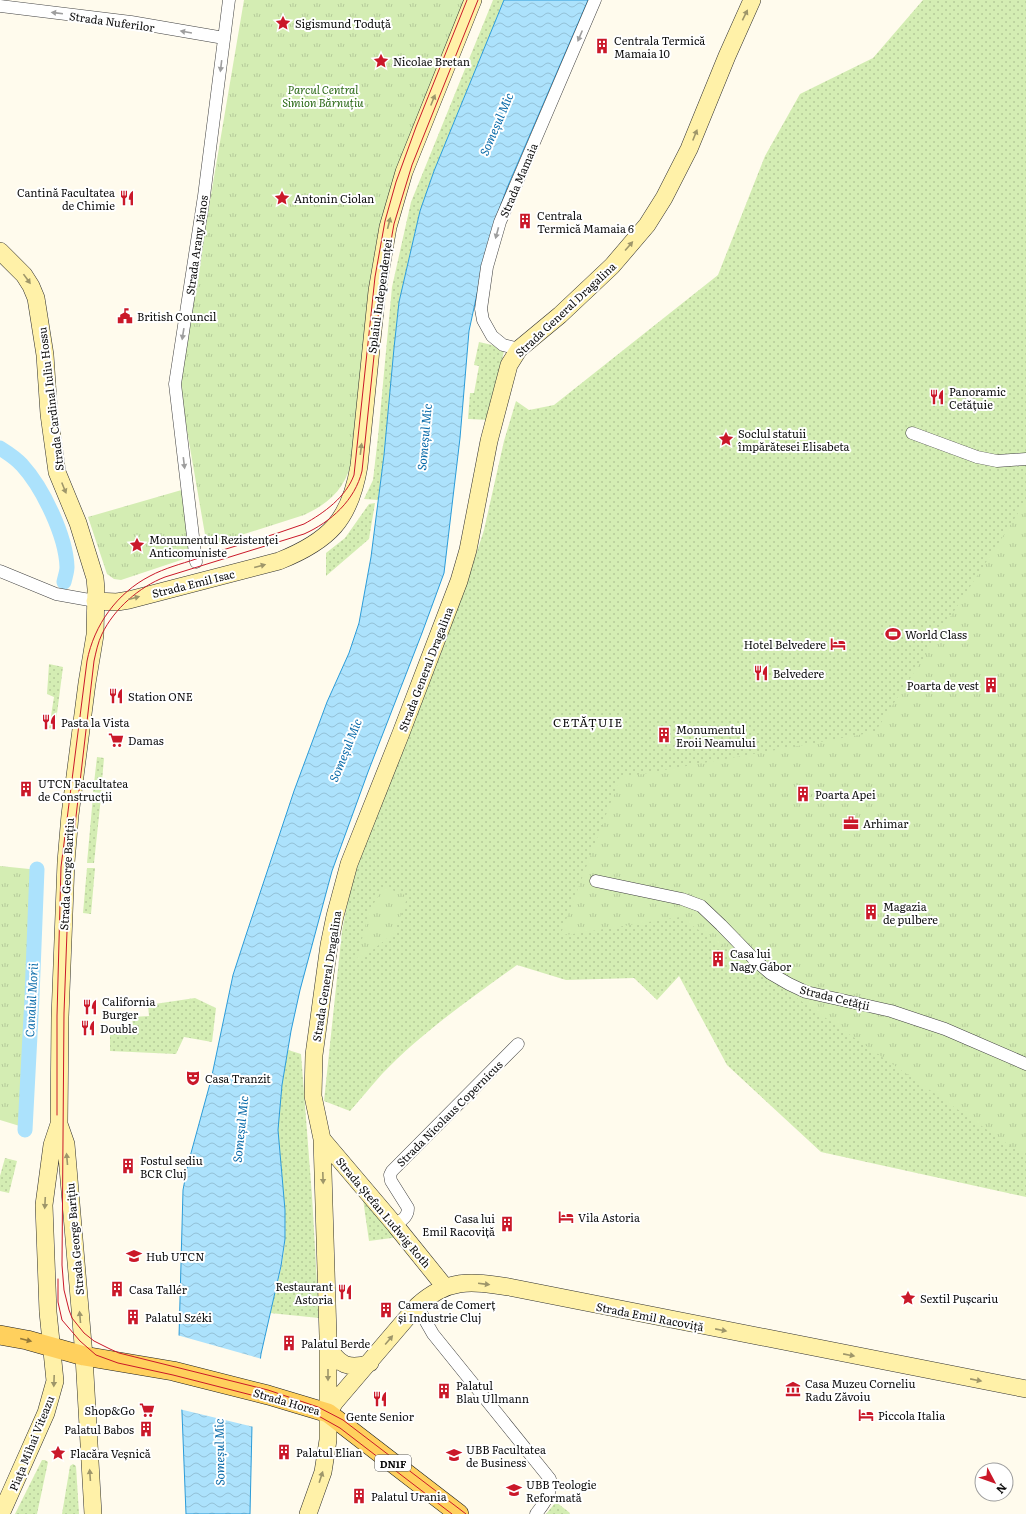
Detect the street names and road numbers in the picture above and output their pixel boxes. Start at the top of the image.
street label: Strada Nuferilor [68,7,157,35]
street label: Strada Mamaia [495,140,541,220]
street label: Strada Arany János [181,194,211,296]
street label: Splaiul Independenței [363,237,395,354]
street label: Strada General Dragalina [511,258,619,360]
street label: Strada Cardinal Iuliu Hossu [33,326,67,472]
street label: Strada Emil Isac [150,565,237,601]
street label: Strada General Dragalina [394,604,456,734]
street label: Strada George Barițiu [55,817,77,931]
street label: Strada General Dragalina [308,909,344,1043]
street label: Strada Cetății [798,981,872,1013]
street label: Strada Nicolaus Copernicus [392,1056,506,1170]
street label: Strada Ștefan Ludwig Roth [333,1153,435,1271]
street label: Strada George Barițiu [61,1182,87,1296]
street label: Strada Emil Racoviță [595,1298,705,1334]
street label: Strada Horea [252,1384,322,1418]
street label: Piața Mihai Viteazu [5,1393,57,1493]
road number: DN1F [375,1455,411,1471]

